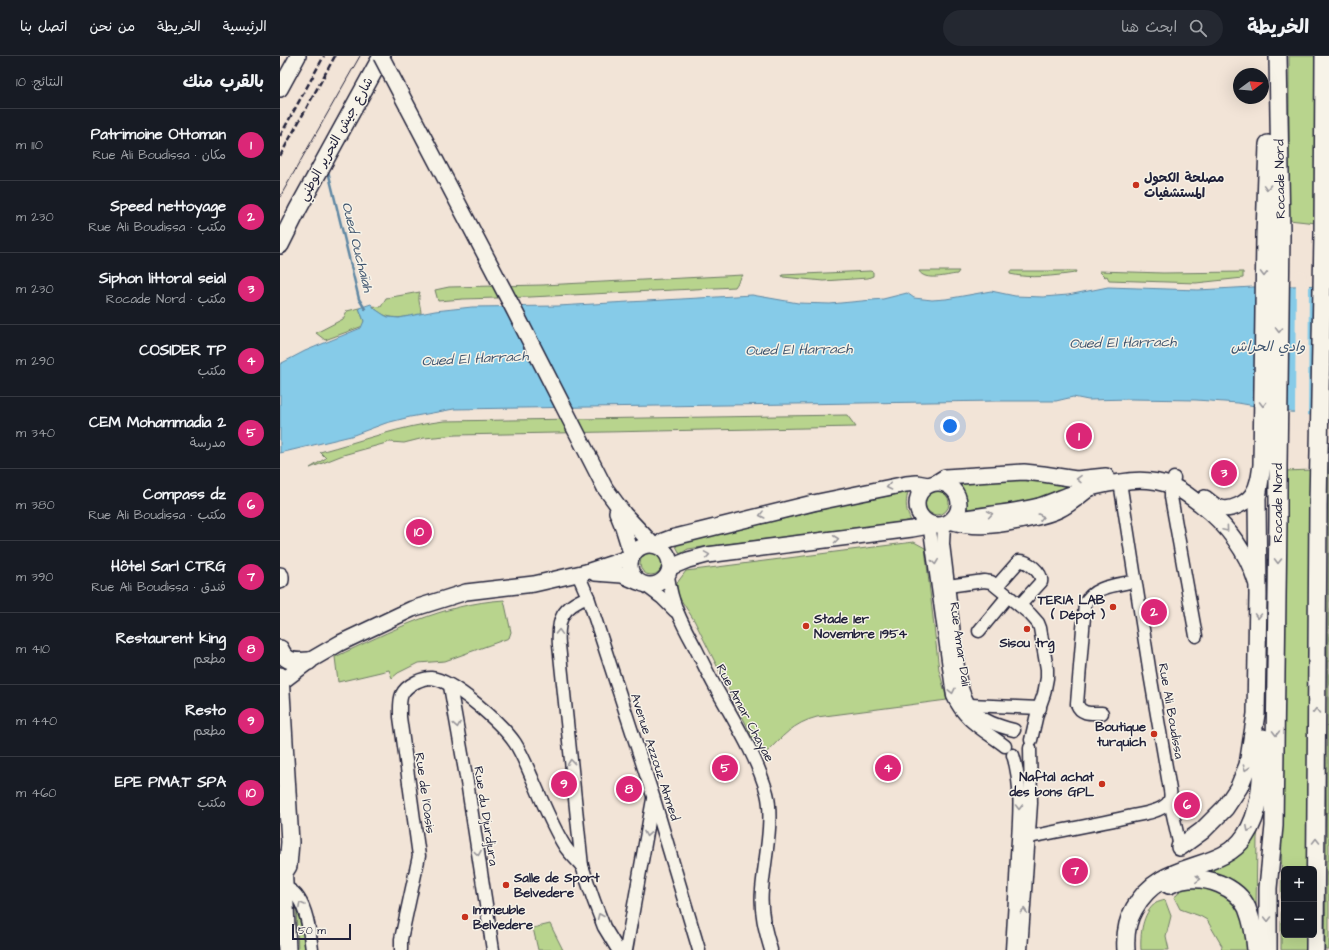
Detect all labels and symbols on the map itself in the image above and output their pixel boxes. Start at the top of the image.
north arrow [1233,68,1269,104]
street label: شارع جيش التحرير الوطني [294,74,379,205]
street label: Rocade Nord [1270,139,1290,219]
place label: مصلحة الكحول المستشفيات [1144,169,1224,202]
marker: مصلحة الكحول المستشفيات [1131,180,1141,190]
one-way arrow [1262,184,1271,190]
water label: Oued Ouchaïah [336,200,378,295]
one-way arrow [1260,271,1268,277]
one-way arrow [1275,327,1283,333]
water label: Oued El Harrach [1069,332,1178,354]
water label: وادي الحراش [1231,337,1306,357]
water label: Oued El Harrach [745,339,854,361]
water label: Oued El Harrach [421,346,530,372]
one-way arrow [1259,401,1267,407]
your location [940,416,960,436]
pin: 1 [1066,421,1092,451]
pin: 3 [1211,458,1237,488]
street label: Rocade Nord [1269,463,1287,543]
one-way arrow [1076,475,1082,483]
one-way arrow [886,483,892,491]
one-way arrow [759,510,766,519]
one-way arrow [987,510,994,519]
one-way arrow [1038,514,1044,522]
pin: 10 [406,517,432,547]
one-way arrow [1222,524,1229,531]
one-way arrow [833,535,839,544]
one-way arrow [704,551,711,560]
one-way arrow [1274,558,1282,564]
one-way arrow [930,559,939,565]
place label: TERIA LAB ( Dépot ) [1037,591,1106,625]
pin: 2 [1141,597,1167,627]
street label: Rue Amar Dali [945,601,975,687]
marker: TERIA LAB ( Dépot ) [1108,602,1118,612]
place label: Stade 1er Novembre 1954 [813,610,907,643]
one-way arrow [1253,613,1262,619]
marker: Stade 1er Novembre 1954 [801,621,811,631]
marker: Sisou trg [1022,624,1032,634]
one-way arrow [554,629,563,635]
place label: Sisou trg [998,634,1055,654]
street label: Rue Amar Chayae [711,661,778,766]
street label: Rue Ali Boudissa [1154,662,1188,761]
one-way arrow [948,688,956,694]
street label: Avenue Azzouz Ahmed [626,691,684,823]
one-way arrow [1312,708,1320,714]
place label: Boutique turquich [1095,718,1147,752]
one-way arrow [452,721,461,728]
marker: Boutique turquich [1149,729,1159,739]
one-way arrow [1272,730,1280,736]
street label: Rue de l'Oasis [410,751,440,835]
pin: 5 [712,753,738,783]
pin: 4 [875,753,901,783]
one-way arrow [567,759,576,765]
street label: Rue du Djurdjura [469,765,503,867]
one-way arrow [1242,765,1251,772]
place label: Naftal achat des bons GPL [1008,768,1095,801]
pin: 9 [551,769,577,799]
pin: 8 [616,774,642,804]
marker: Naftal achat des bons GPL [1097,779,1107,789]
pin: 6 [1174,790,1200,820]
one-way arrow [1015,804,1023,810]
one-way arrow [1246,824,1254,832]
one-way arrow [643,831,651,837]
one-way arrow [1312,838,1320,844]
one-way arrow [473,850,482,856]
pin: 7 [1062,856,1088,886]
place label: Salle de Sport Belvedere [513,869,600,902]
one-way arrow [1195,875,1201,884]
marker: Salle de Sport Belvedere [501,880,511,890]
place label: Immeuble Belvedere [473,901,533,934]
one-way arrow [299,902,306,909]
one-way arrow [1020,908,1029,914]
marker: Immeuble Belvedere [460,912,470,922]
one-way arrow [596,912,604,919]
one-way arrow [1264,916,1272,922]
scale bar [292,922,351,941]

